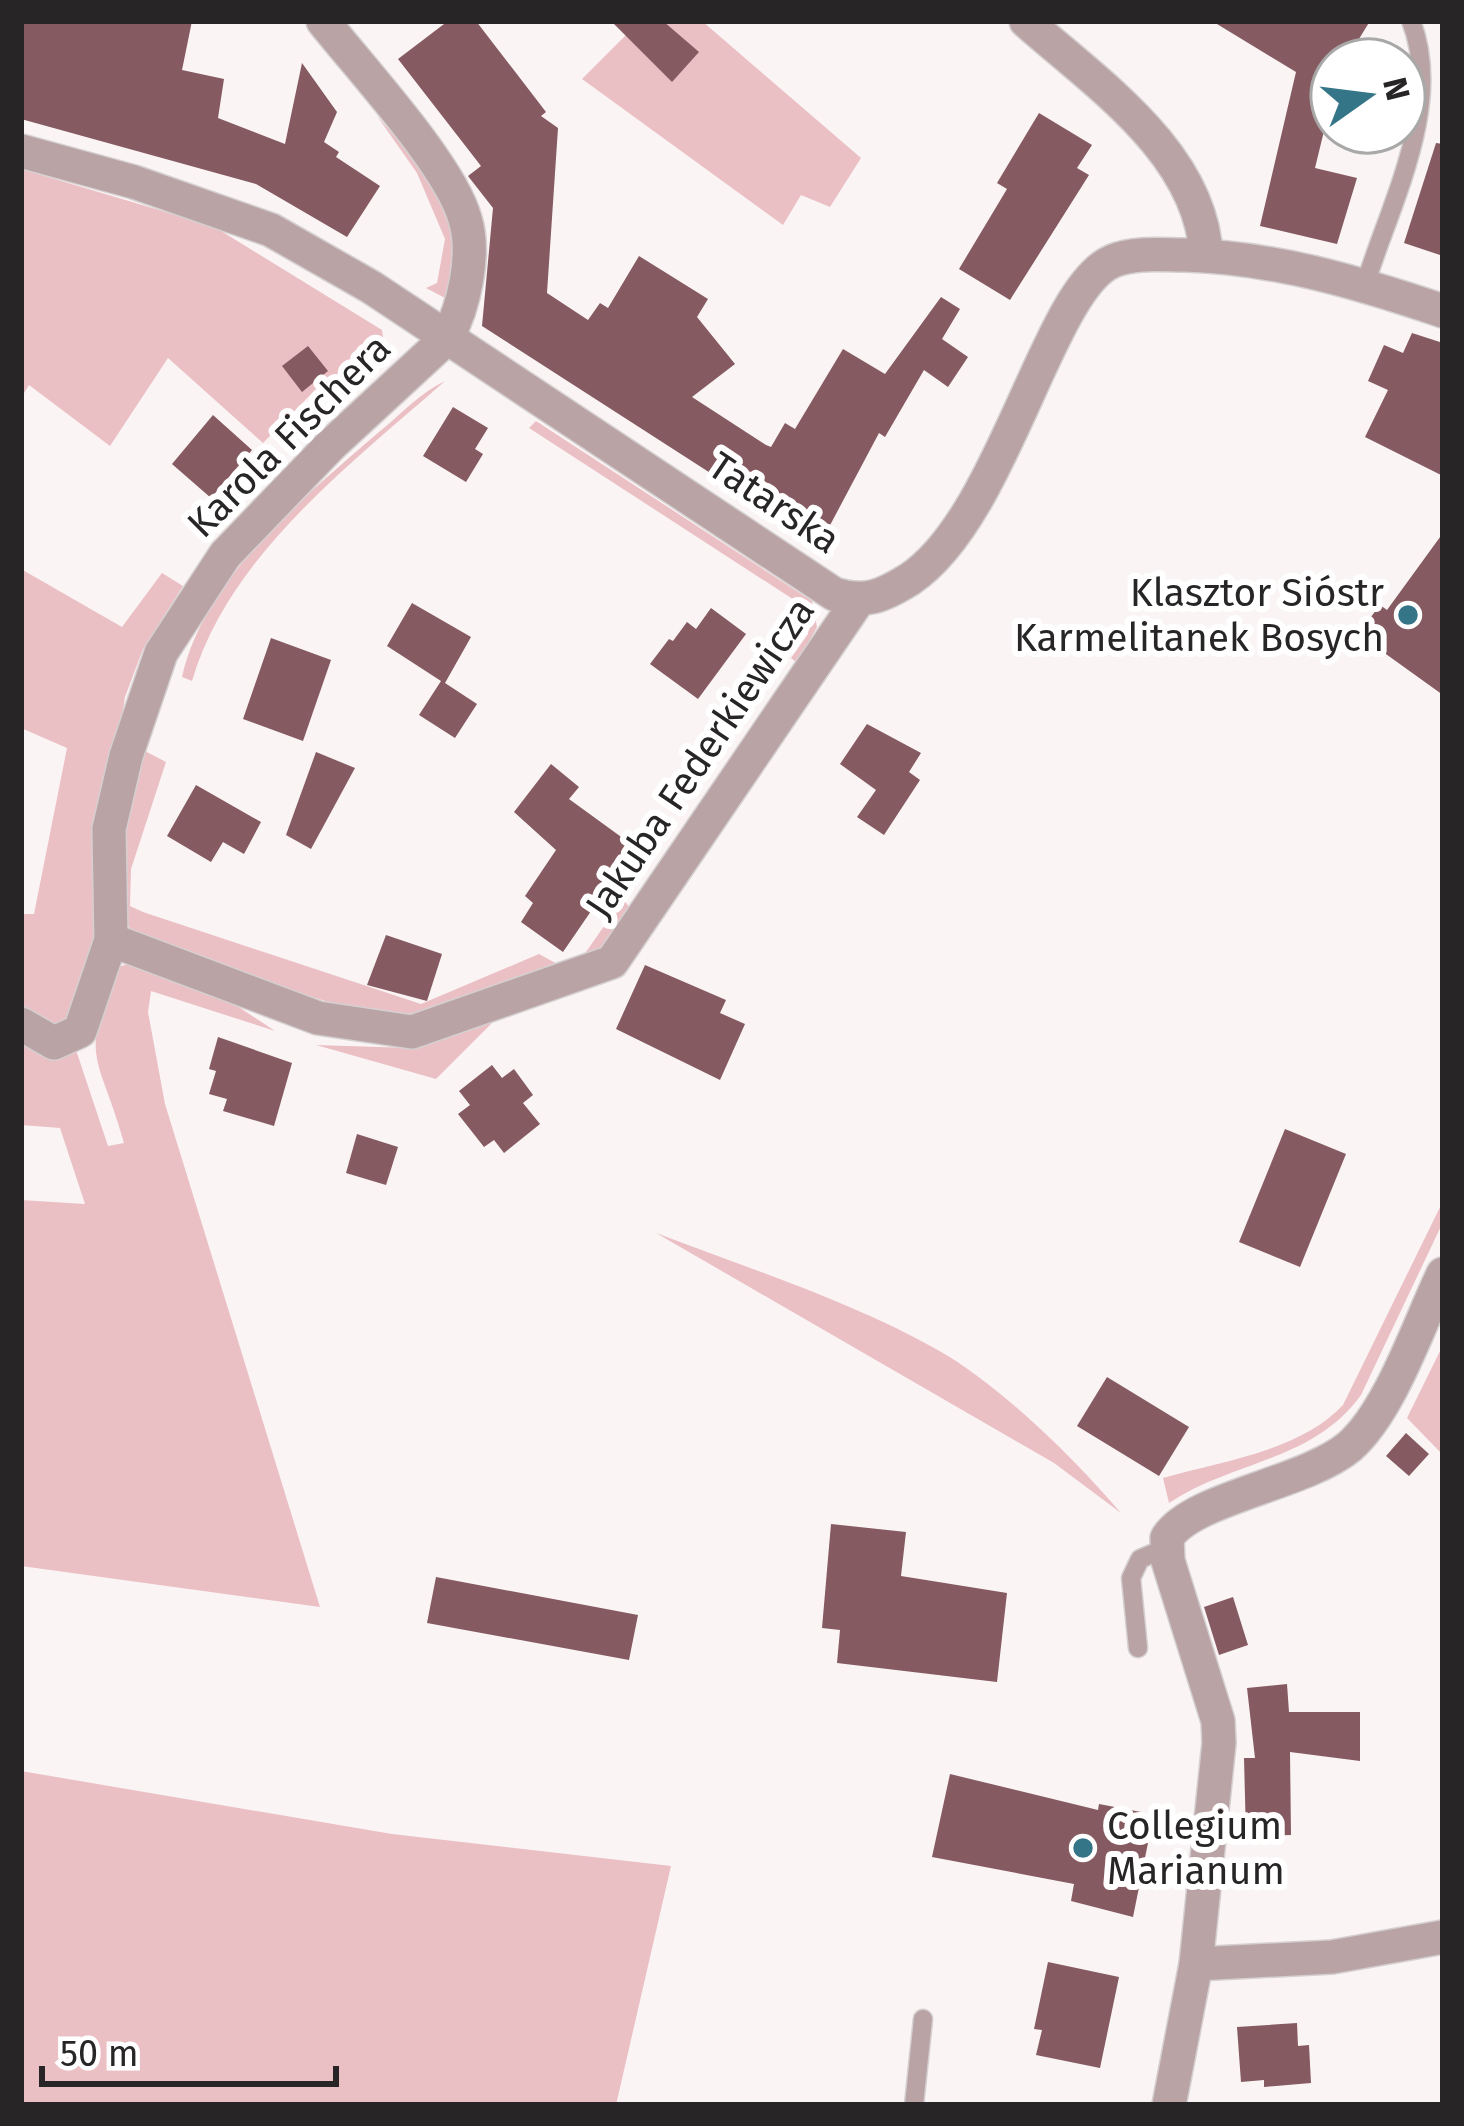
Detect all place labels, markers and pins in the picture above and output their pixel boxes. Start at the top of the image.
place label: Klasztor Sióstr Karmelitanek Bosych [1014,570,1384,661]
marker: Klasztor Sióstr Karmelitanek Bosych [1395,602,1421,628]
place label: Collegium Marianum [1107,1803,1285,1894]
marker: Collegium Marianum [1070,1835,1096,1861]

